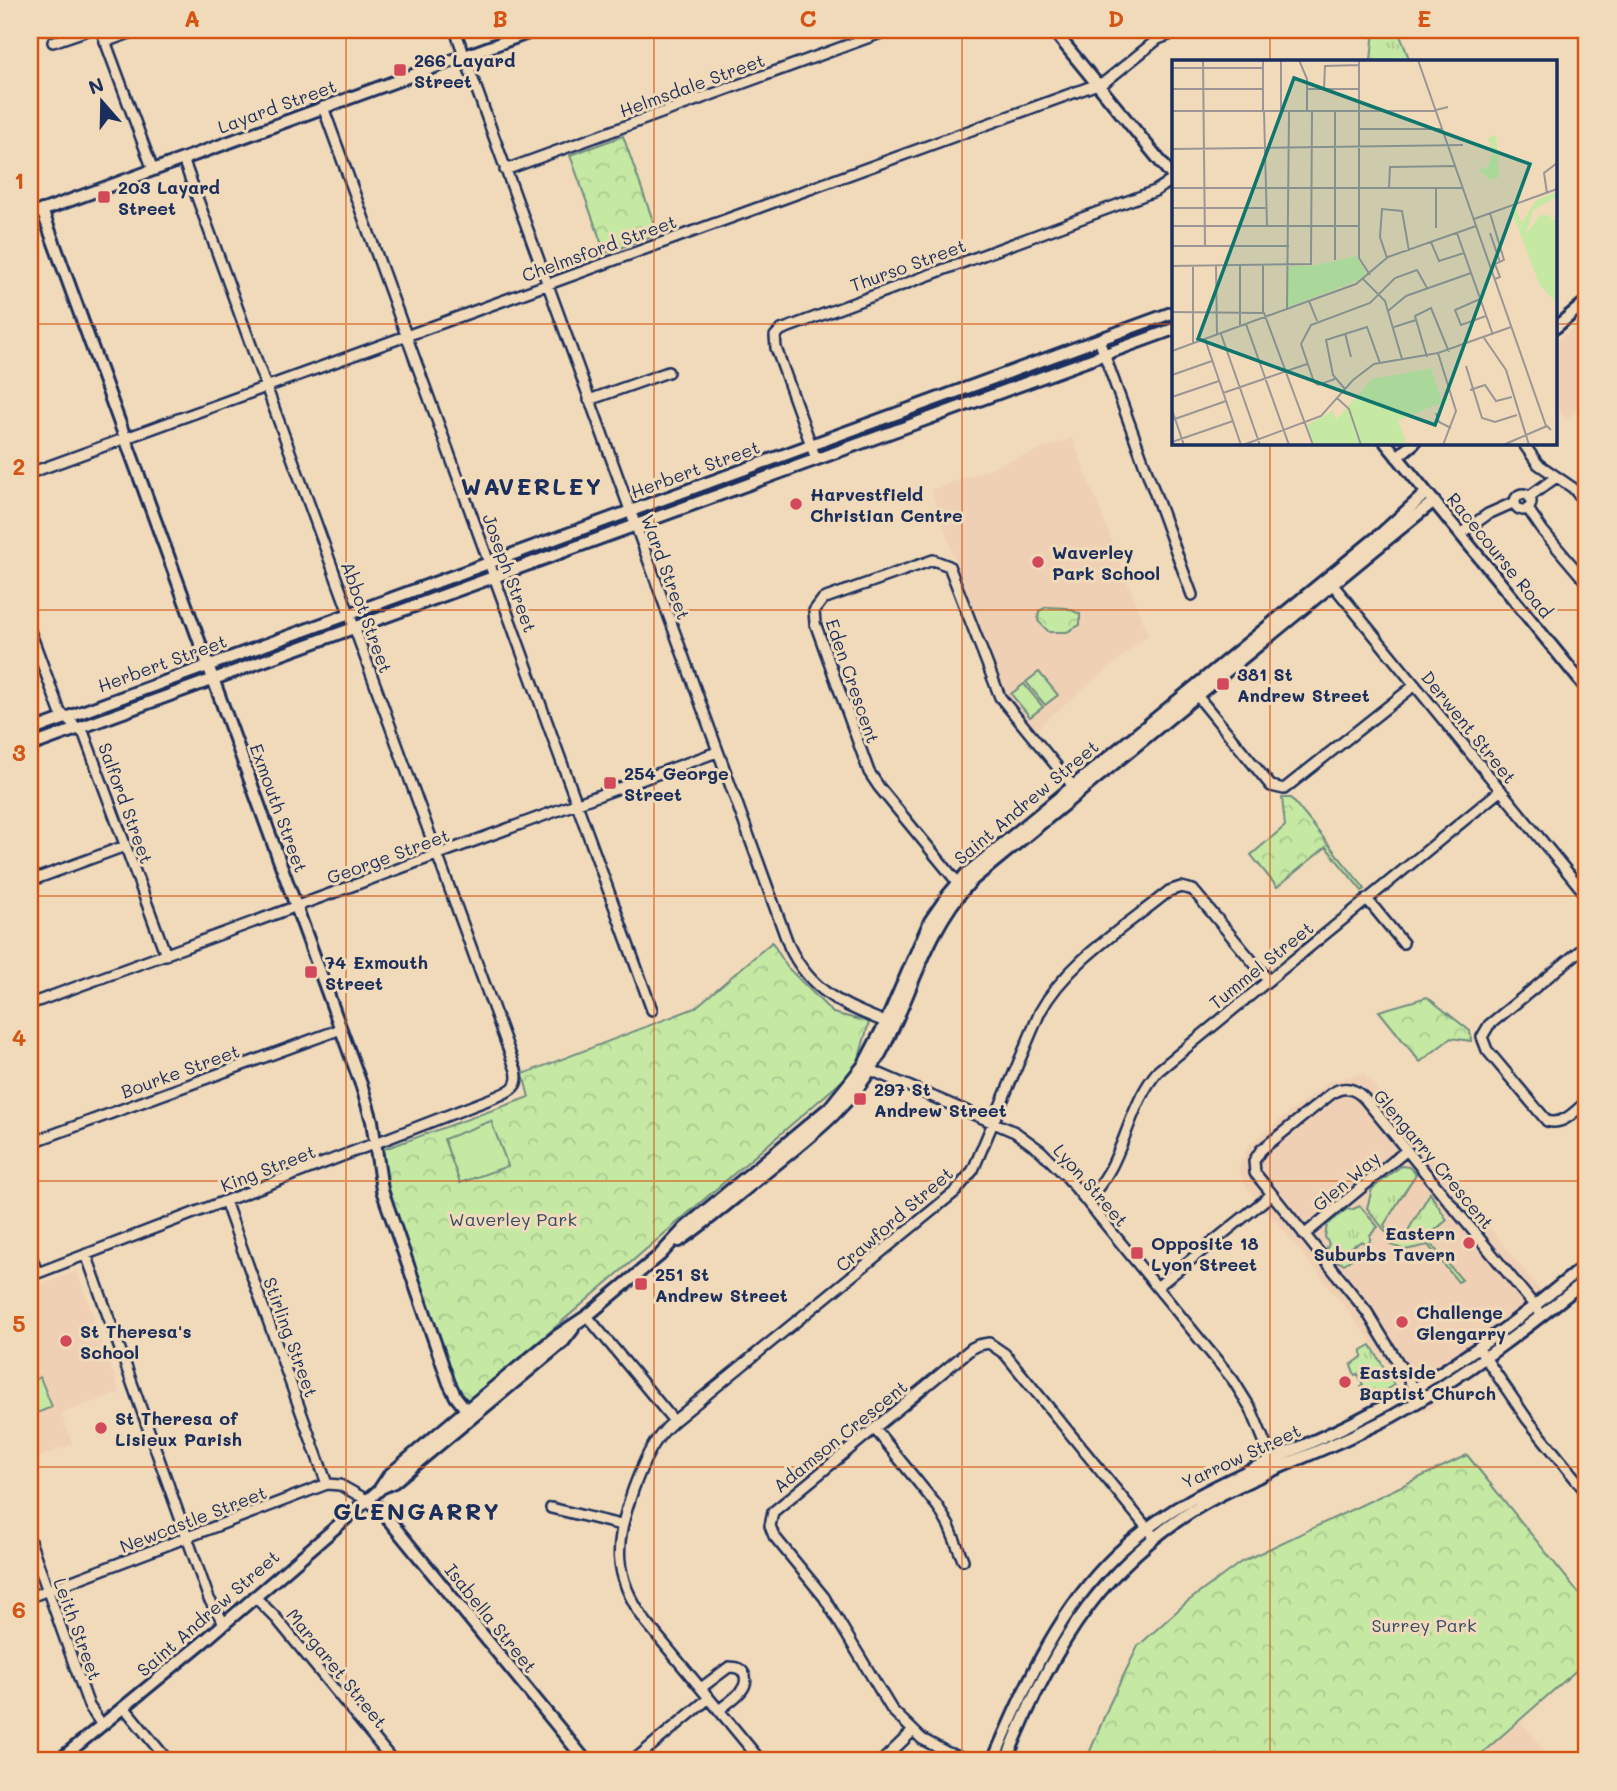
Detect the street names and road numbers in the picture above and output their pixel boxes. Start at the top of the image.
street label: Helmsdale Street [616,48,768,122]
street label: Layard Street [214,73,340,139]
street label: Chelmsford Street [518,209,680,287]
street label: Thurso Street [847,233,969,297]
street label: Herbert Street [627,435,763,503]
street label: Racecourse Road [1442,487,1558,623]
street label: Joseph Street [477,510,543,636]
street label: Ward Street [636,511,696,623]
street label: Abbot Street [336,558,398,676]
street label: Eden Crescent [820,616,886,746]
street label: Herbert Street [94,629,230,697]
street label: Derwent Street [1416,666,1522,788]
street label: Saint Andrew Street [949,734,1103,870]
street label: Salford Street [93,739,159,867]
street label: Exmouth Street [245,740,313,876]
street label: George Street [323,823,453,889]
street label: Tummel Street [1204,916,1318,1014]
street label: Bourke Street [117,1038,243,1104]
street label: Glengarry Crescent [1368,1084,1500,1234]
street label: Lyon Street [1048,1138,1134,1232]
street label: King Street [217,1139,319,1197]
street label: Glen Way [1307,1146,1385,1216]
street label: Crawford Street [830,1161,958,1277]
street label: Stirling Street [258,1274,324,1400]
street label: Adamson Crescent [768,1374,912,1498]
street label: Yarrow Street [1178,1418,1304,1494]
street label: Newcastle Street [116,1480,270,1558]
street label: Saint Andrew Street [132,1544,284,1682]
street label: Isabella Street [440,1558,542,1678]
street label: Leith Street [48,1575,108,1683]
street label: Margaret Street [281,1603,393,1733]

